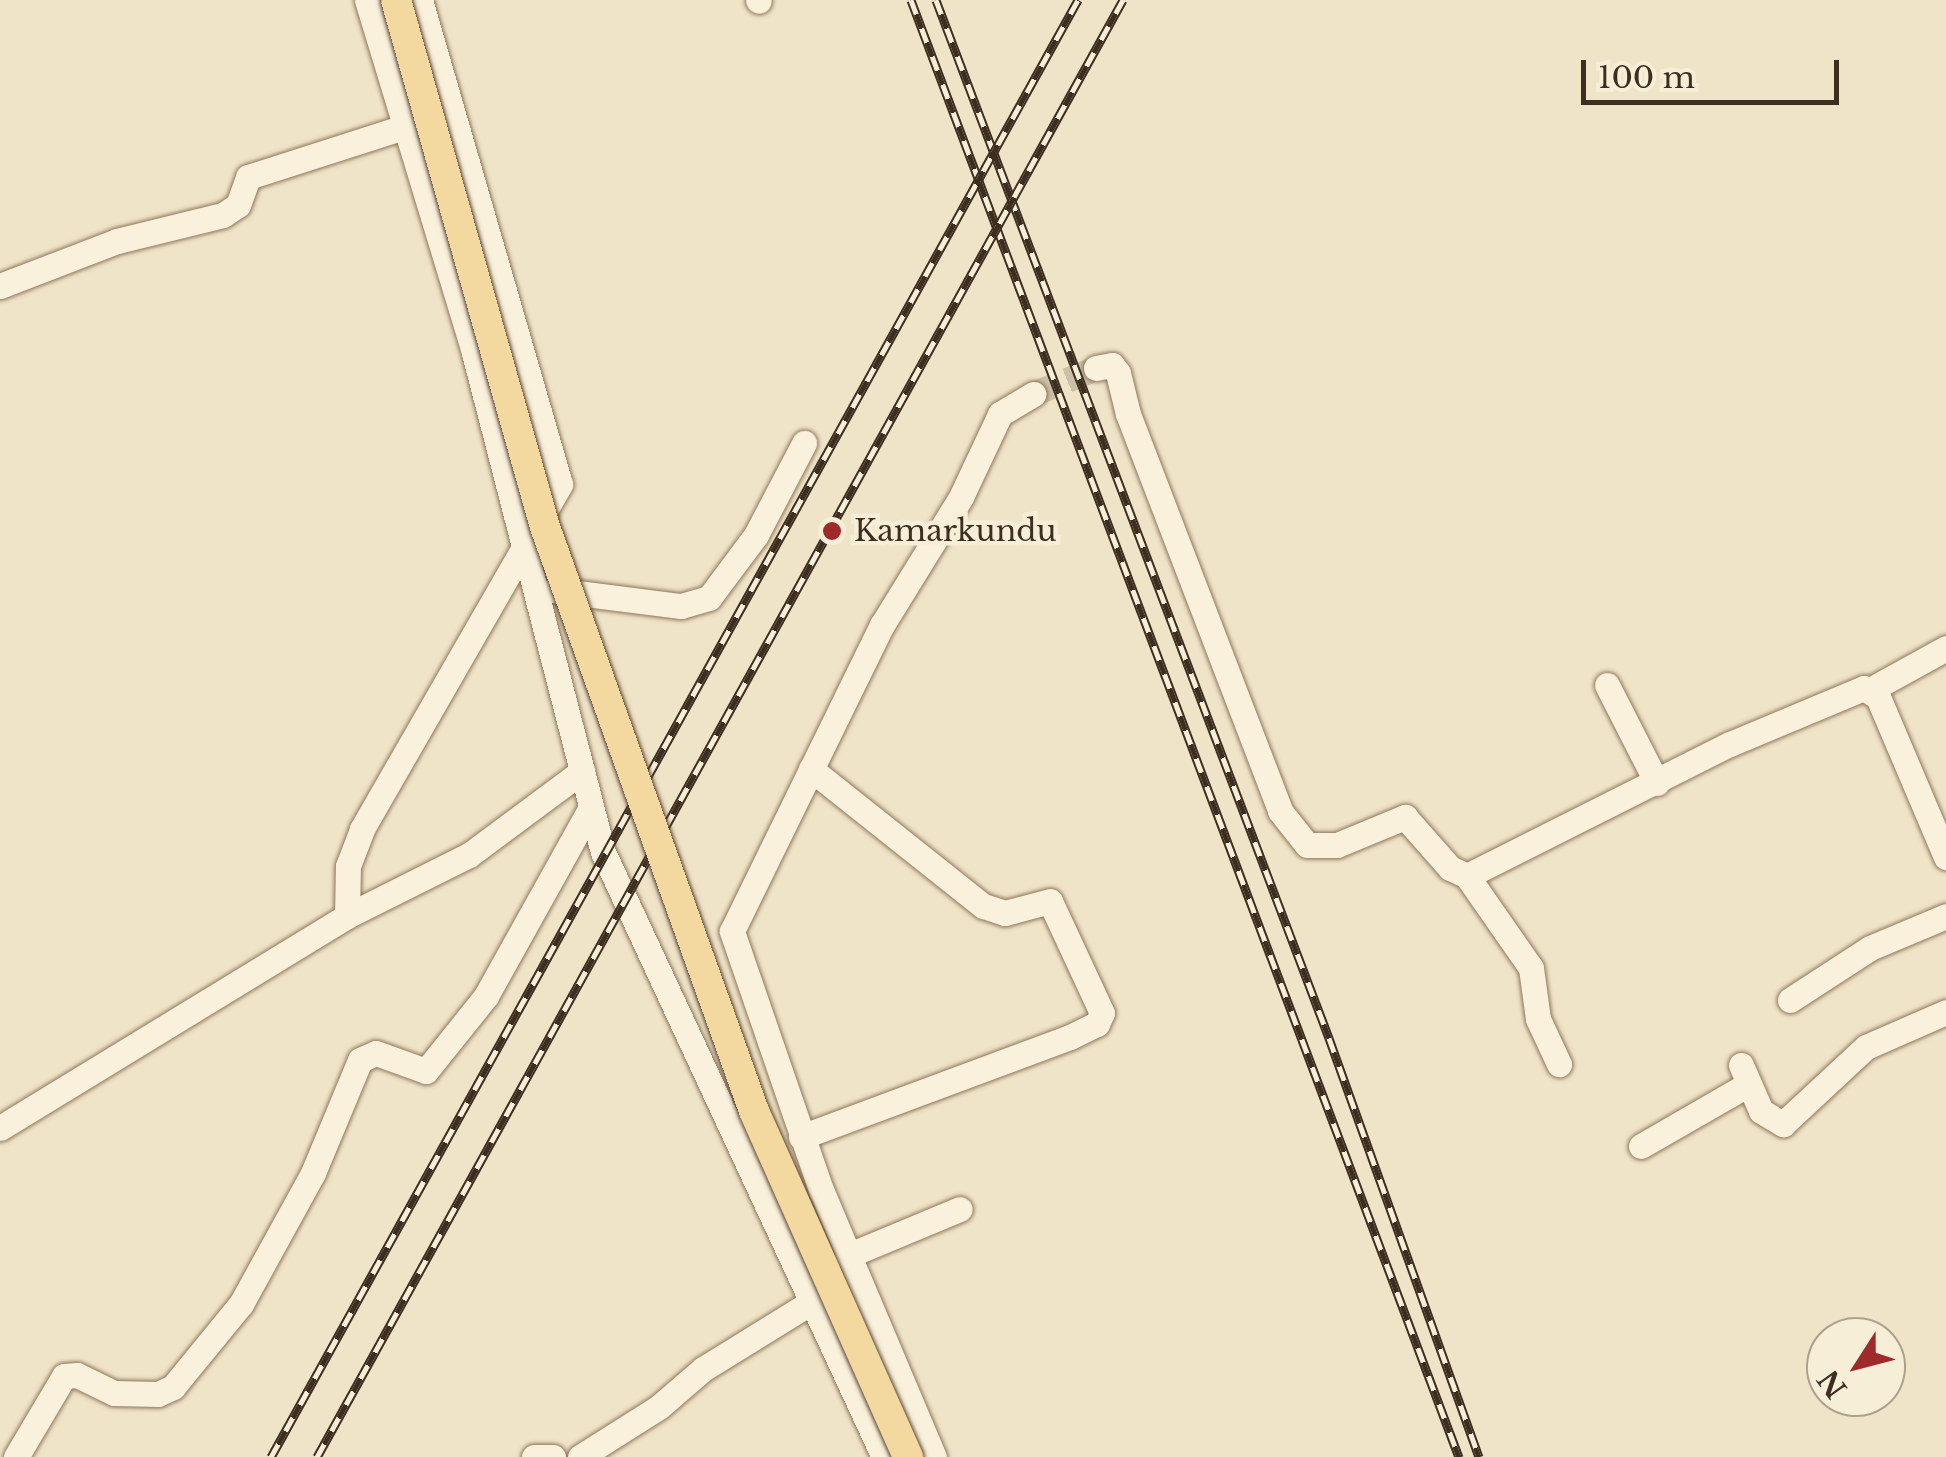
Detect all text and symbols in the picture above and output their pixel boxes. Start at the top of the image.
scale bar [1586,40,1844,102]
text: 100 m [1598,59,1695,96]
place label: Kamarkundu [854,513,1057,549]
marker: Kamarkundu [819,518,845,544]
north arrow [1806,1317,1906,1417]
text: N [1811,1363,1855,1405]

